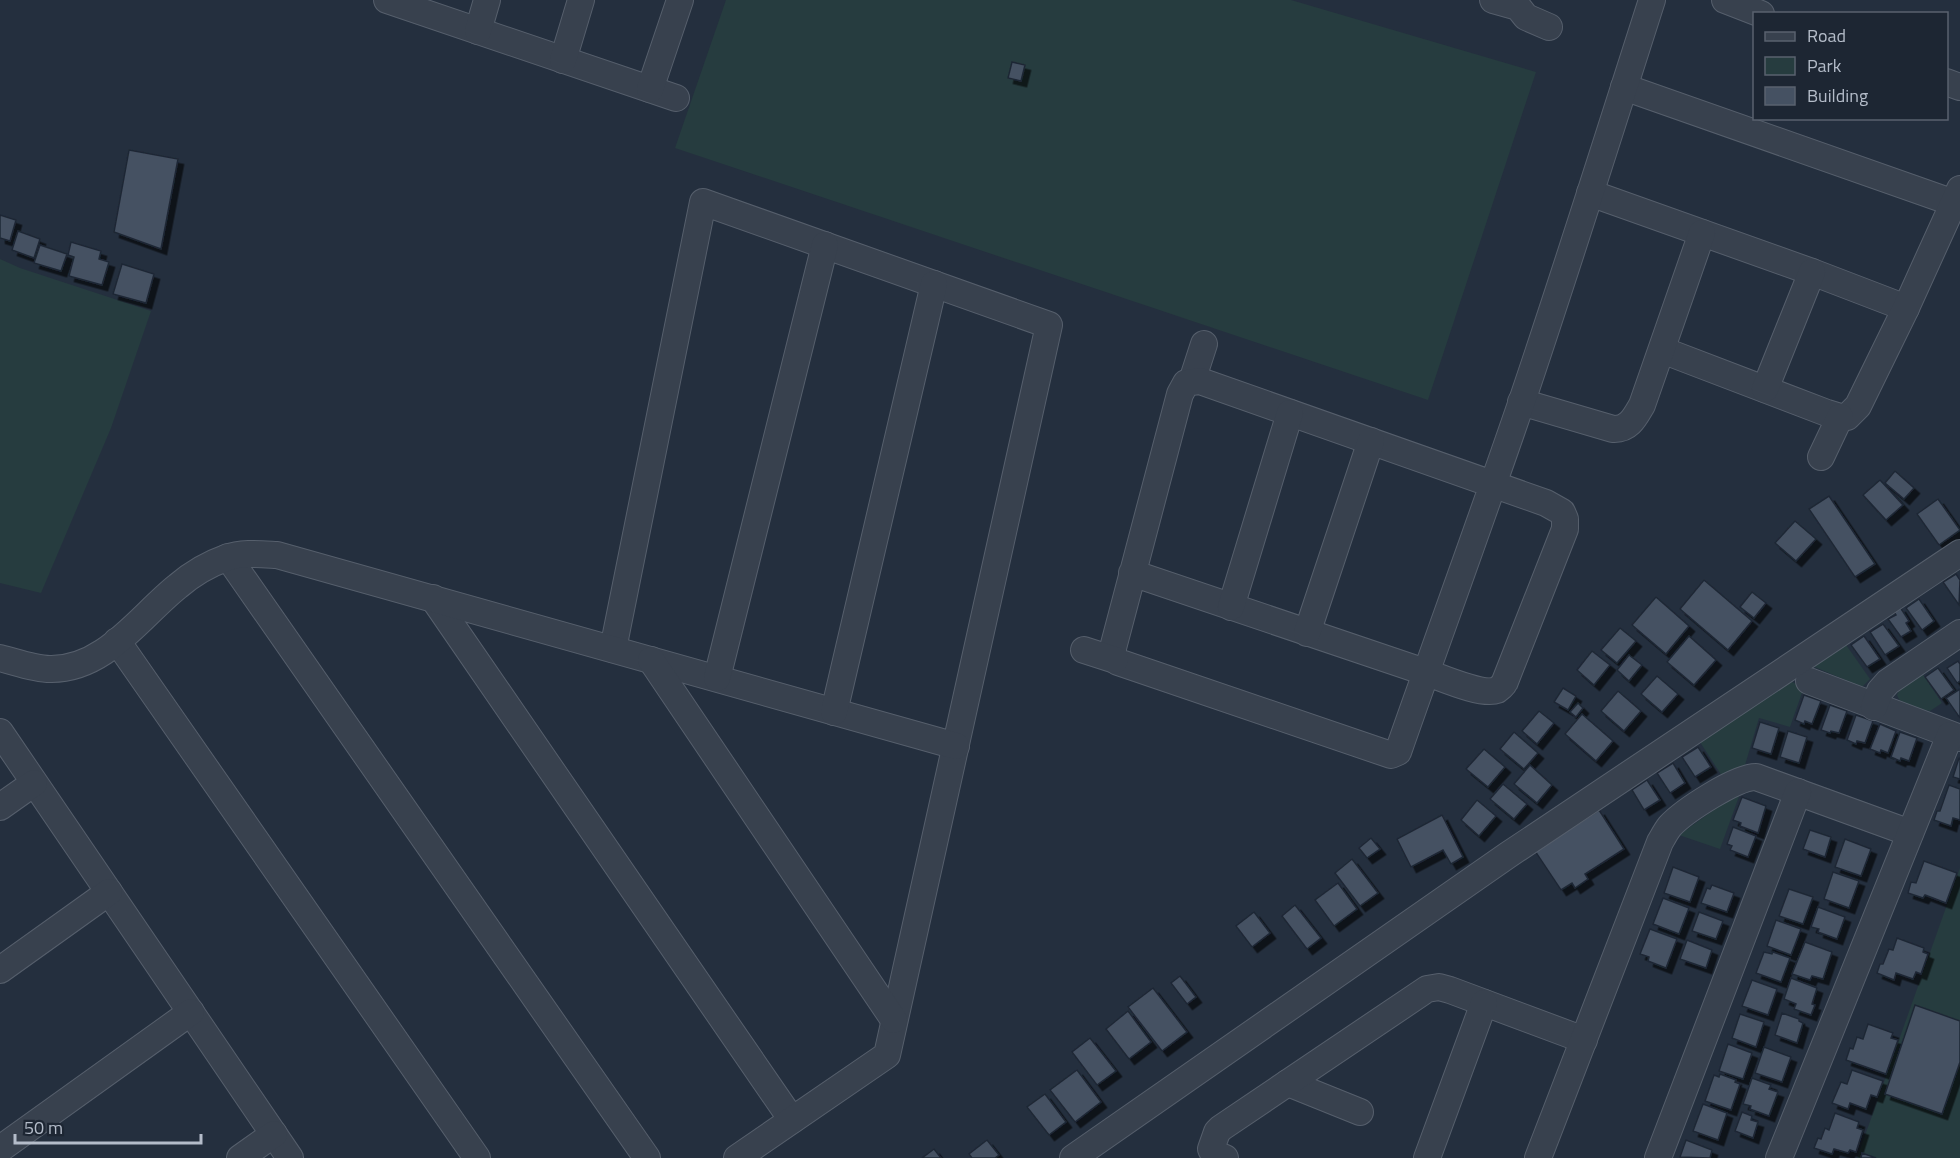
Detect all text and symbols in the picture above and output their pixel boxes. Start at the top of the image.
legend [1753,12,1948,120]
text: Road [1807,22,1846,49]
text: Park [1807,52,1842,79]
text: Building [1807,82,1868,109]
scale bar [15,1107,201,1145]
text: 50 m [24,1114,63,1141]

